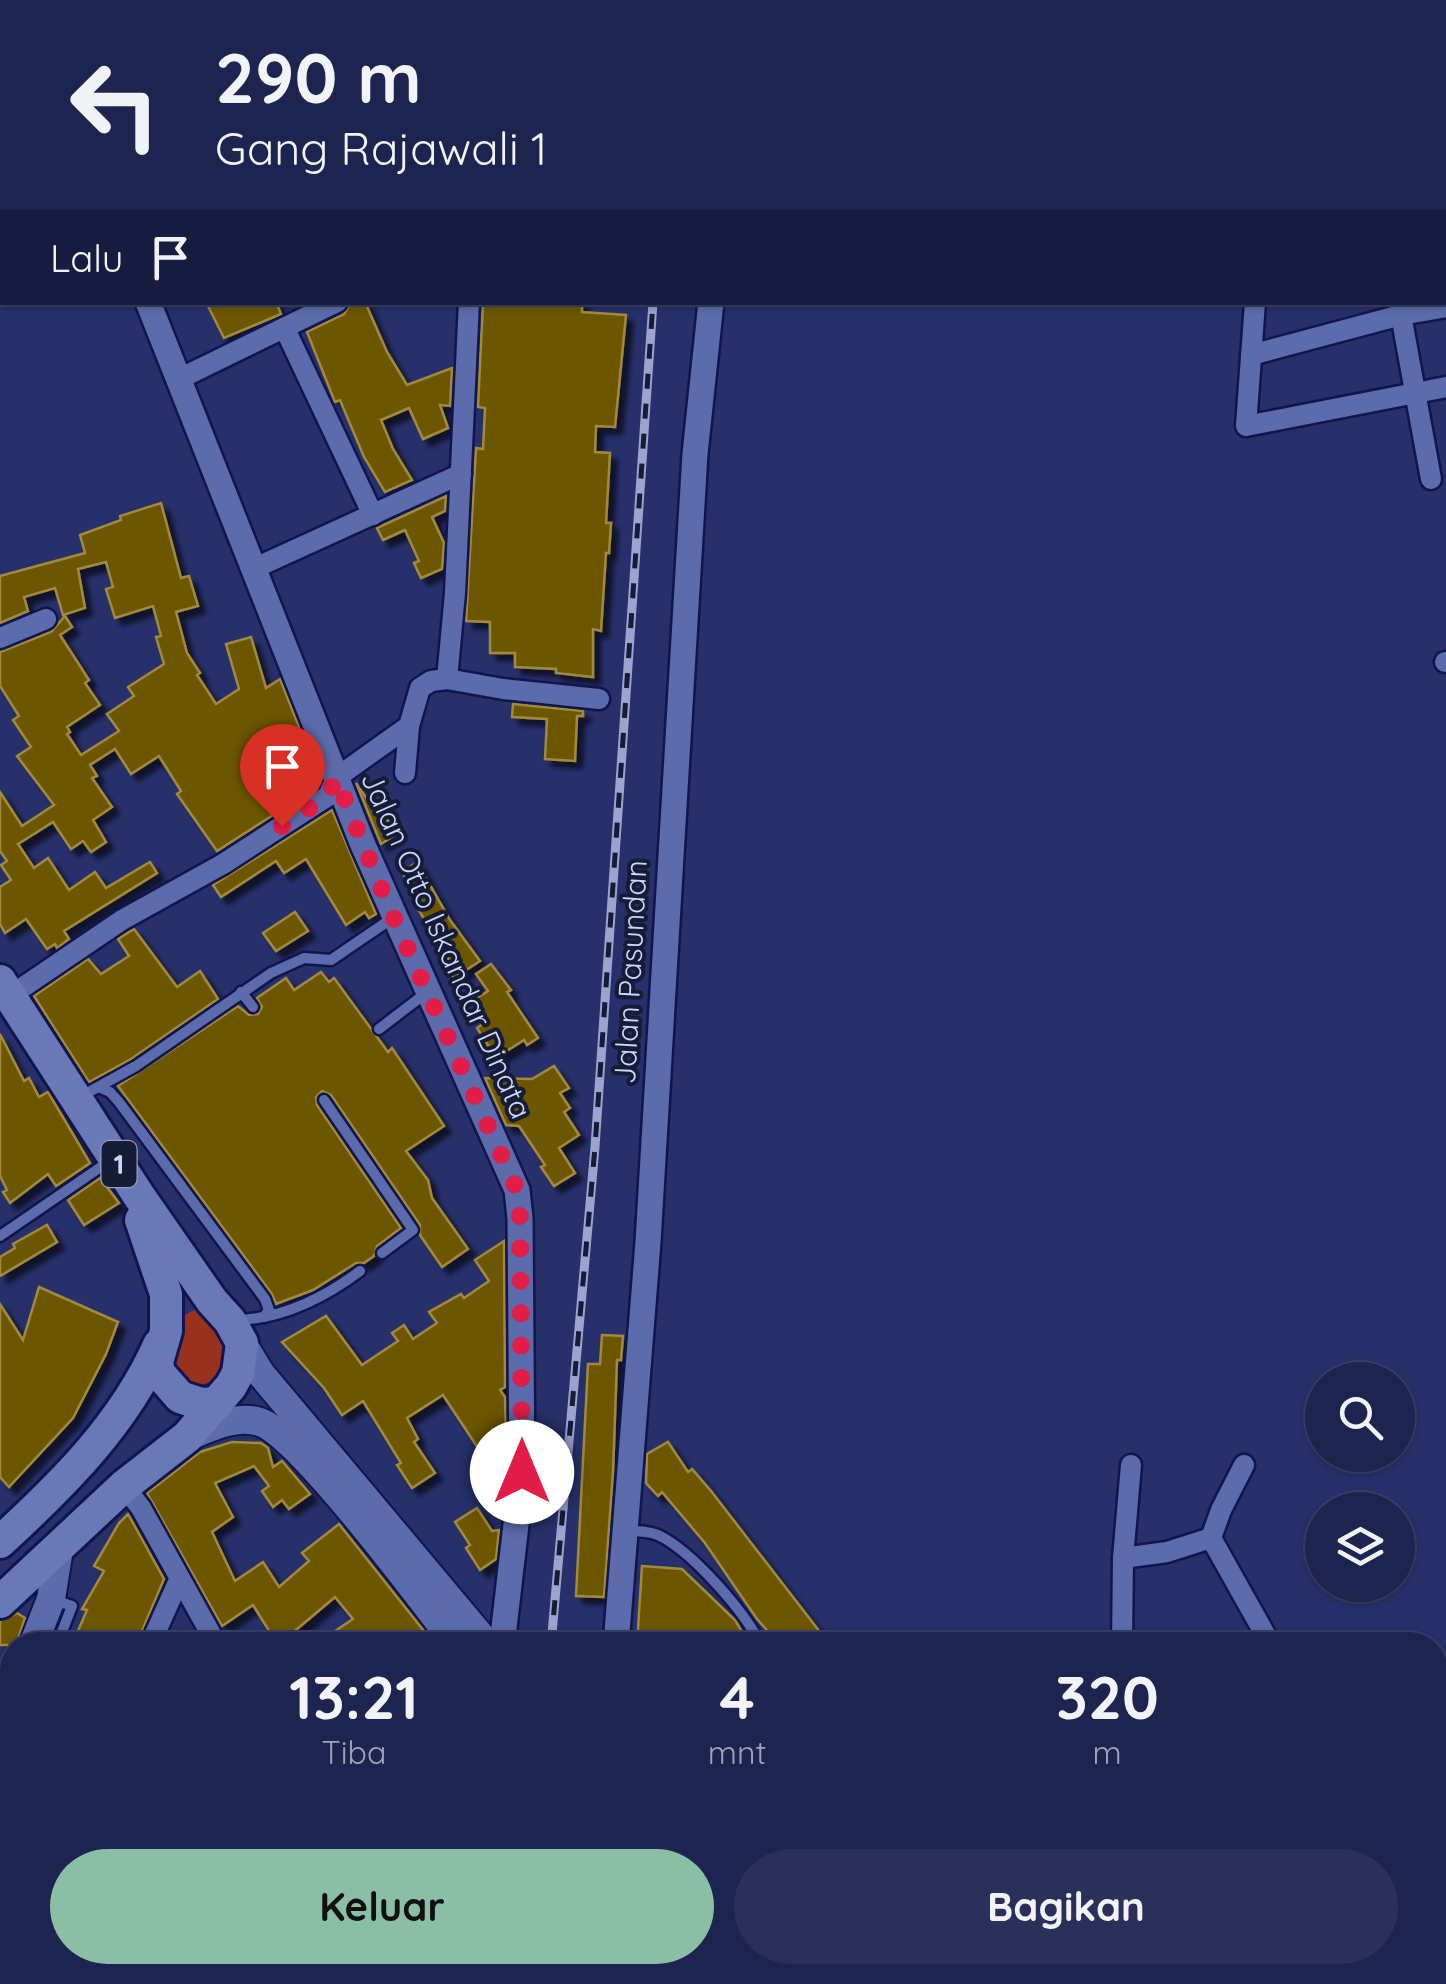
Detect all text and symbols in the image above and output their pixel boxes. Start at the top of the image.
text: 290 m [215,33,422,121]
icon: left [50,40,180,170]
text: Gang Rajawali 1 [215,120,548,176]
icon: arrive [143,230,198,285]
text: Lalu [50,234,123,282]
pin [240,724,325,827]
icon: arrive [255,739,310,794]
street label: Jalan Otto Iskandar Dinata [353,765,541,1124]
street label: Jalan Pasundan [605,859,655,1085]
road number: 1 [102,1141,136,1187]
map controls [1305,1362,1415,1602]
button: search [1305,1362,1415,1472]
position arrow [470,1420,574,1524]
button: layers [1305,1492,1415,1602]
text: 13:21 [289,1659,419,1734]
text: 4 [719,1659,755,1734]
text: 320 [1056,1659,1159,1734]
text: Tiba [321,1732,386,1772]
text: mnt [708,1732,766,1772]
text: m [1093,1732,1122,1772]
button: Keluar [50,1849,714,1964]
button: Bagikan [734,1849,1398,1964]

